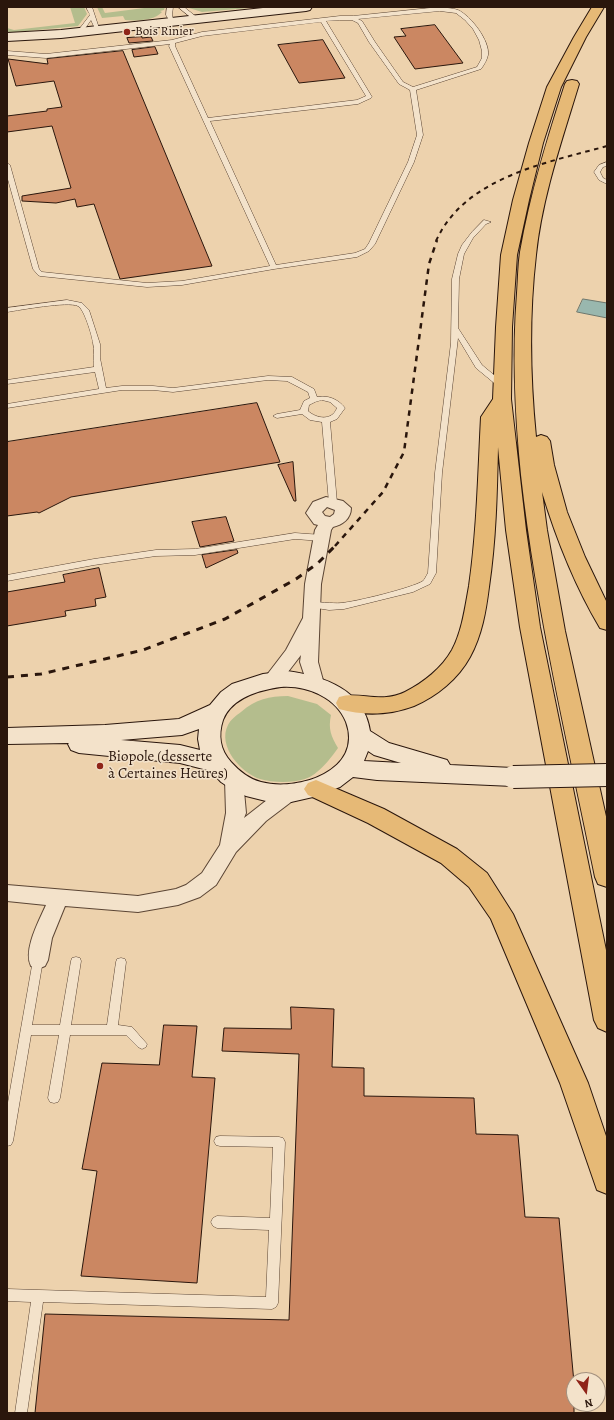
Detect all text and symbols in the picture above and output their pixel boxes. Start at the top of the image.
place label: Bois Rinier [135,24,194,40]
marker: Bois Rinier [122,27,132,37]
place label: Biopole (desserte à Certaines Heures) [108,748,228,783]
marker: Biopole (desserte à Certaines Heures) [95,761,105,771]
north arrow [566,1372,606,1412]
text: N [583,1395,594,1411]

